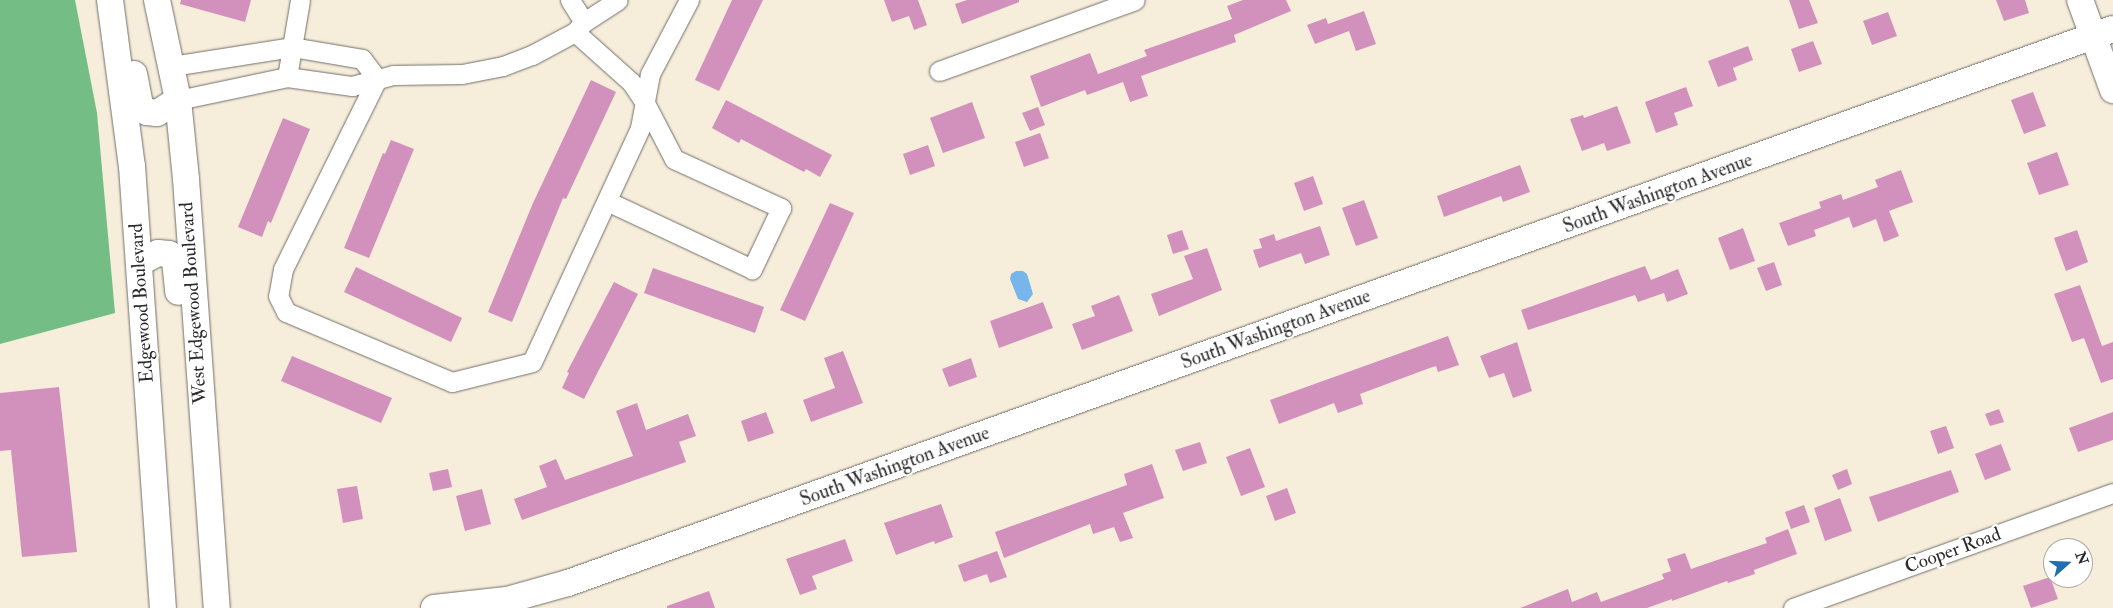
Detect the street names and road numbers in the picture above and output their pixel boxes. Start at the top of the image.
street label: South Washington Avenue [1560,149,1756,239]
street label: West Edgewood Boulevard [176,201,212,405]
street label: Edgewood Boulevard [125,222,159,384]
street label: South Washington Avenue [1178,285,1374,375]
street label: South Washington Avenue [797,422,993,512]
street label: Cooper Road [1902,523,2004,579]

